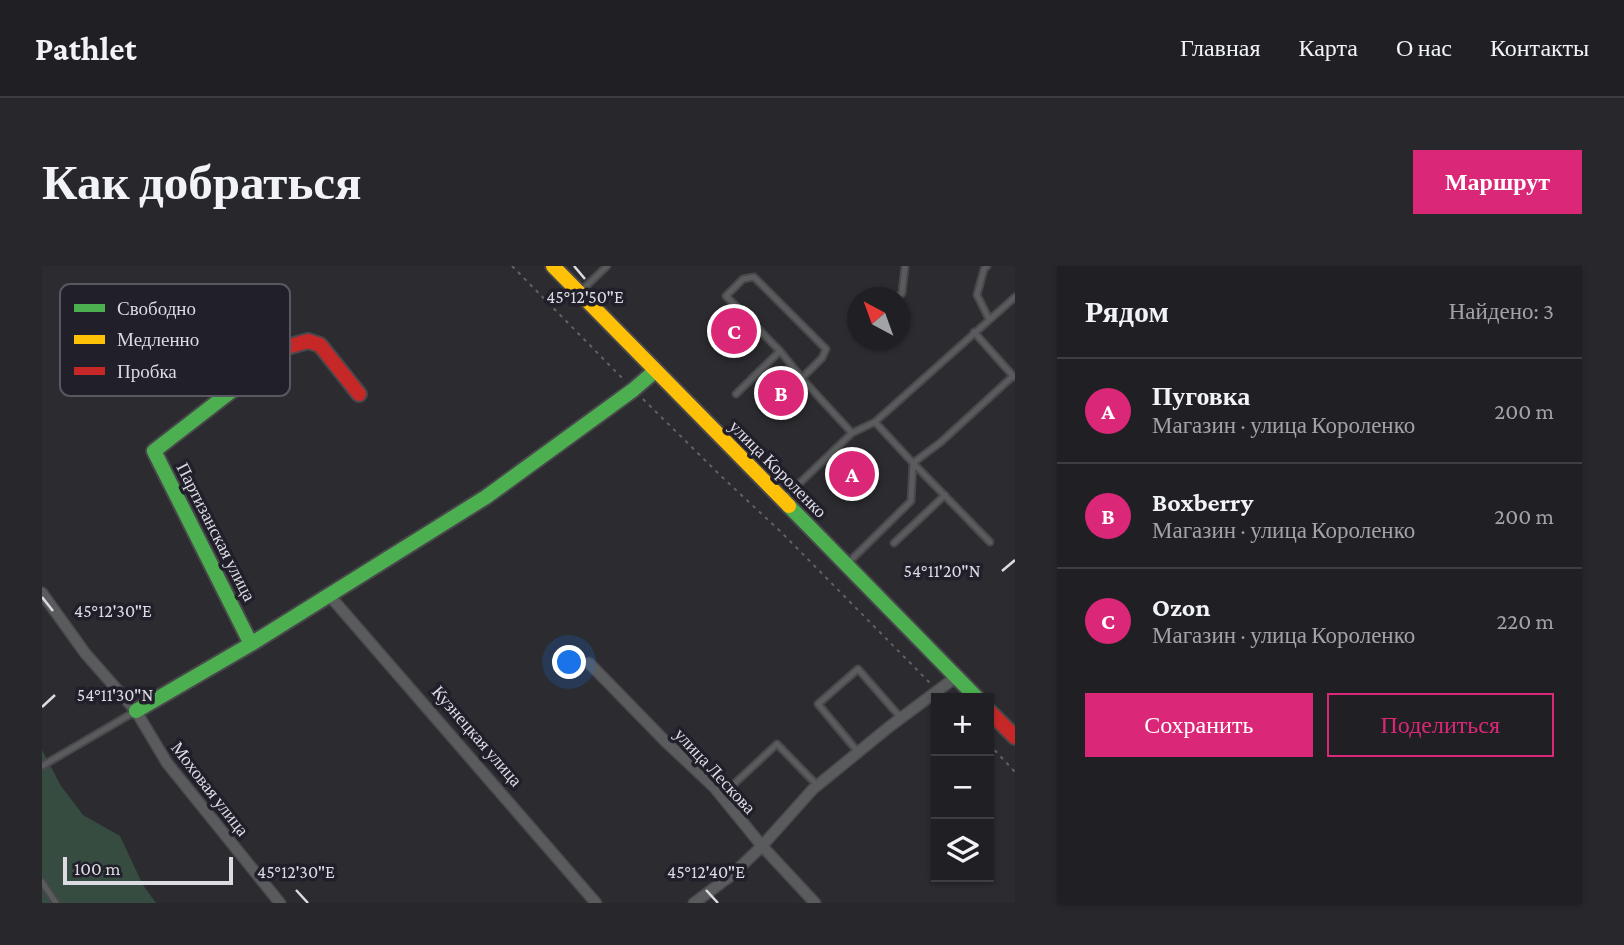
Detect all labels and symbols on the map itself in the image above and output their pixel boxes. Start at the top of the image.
legend [60,284,290,396]
text: 45°12'50"E [546,287,624,307]
north arrow [847,287,910,350]
text: Свободно [117,298,196,319]
pin: C [711,305,757,357]
text: Медленно [117,329,199,350]
text: Пробка [117,361,177,382]
pin: B [758,367,804,419]
street label: улица Короленко [725,416,831,522]
pin: A [829,448,875,500]
street label: Партизанская улица [172,459,260,605]
text: 54°11'20"N [903,561,981,581]
text: 45°12'30"E [74,601,152,621]
your location [552,645,586,679]
street label: Кузнецкая улица [428,682,526,790]
text: 54°11'30"N [77,685,153,705]
street label: улица Лескова [670,724,760,818]
street label: Моховая улица [167,738,253,840]
scale bar [63,854,233,886]
text: 45°12'30"E [257,862,335,882]
text: 45°12'40"E [667,862,745,882]

